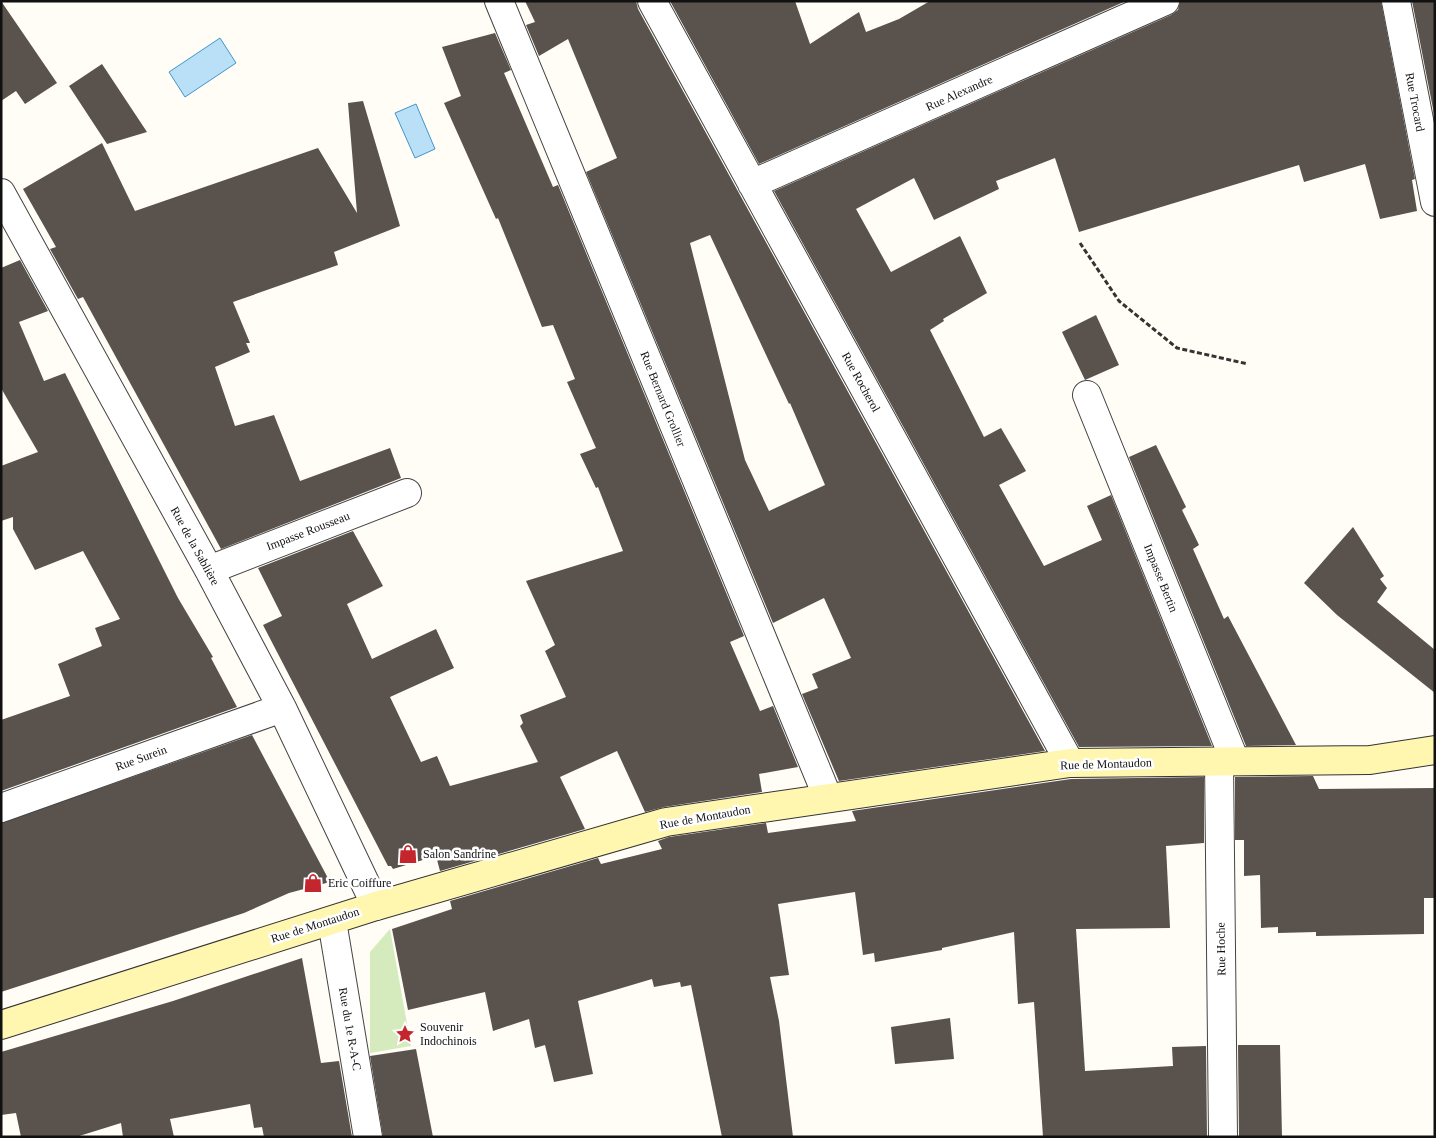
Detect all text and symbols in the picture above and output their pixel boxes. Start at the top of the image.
street label: Rue Trocard [1402,71,1428,133]
street label: Rue Alexandre [923,72,995,114]
street label: Rue Bernard Grollier [637,349,689,449]
street label: Rue Rocherol [839,350,884,415]
street label: Rue de la Sablière [168,504,222,588]
street label: Impasse Rousseau [264,509,352,553]
street label: Impasse Bertin [1141,542,1181,614]
street label: Rue Surein [113,742,169,774]
street label: Rue de Montaudon [1060,755,1152,773]
street label: Rue de Montaudon [658,802,752,832]
shop icon: Salon Sandrine [397,843,419,865]
place label: Salon Sandrine [423,847,496,861]
shop icon: Eric Coiffure [302,872,324,894]
place label: Eric Coiffure [328,876,391,890]
street label: Rue de Montaudon [269,904,361,946]
street label: Rue Hoche [1214,922,1228,976]
street label: Rue du 1e R-A-C [336,986,364,1072]
place label: Souvenir Indochinois [420,1020,477,1048]
place icon: Souvenir Indochinois [394,1023,416,1045]

